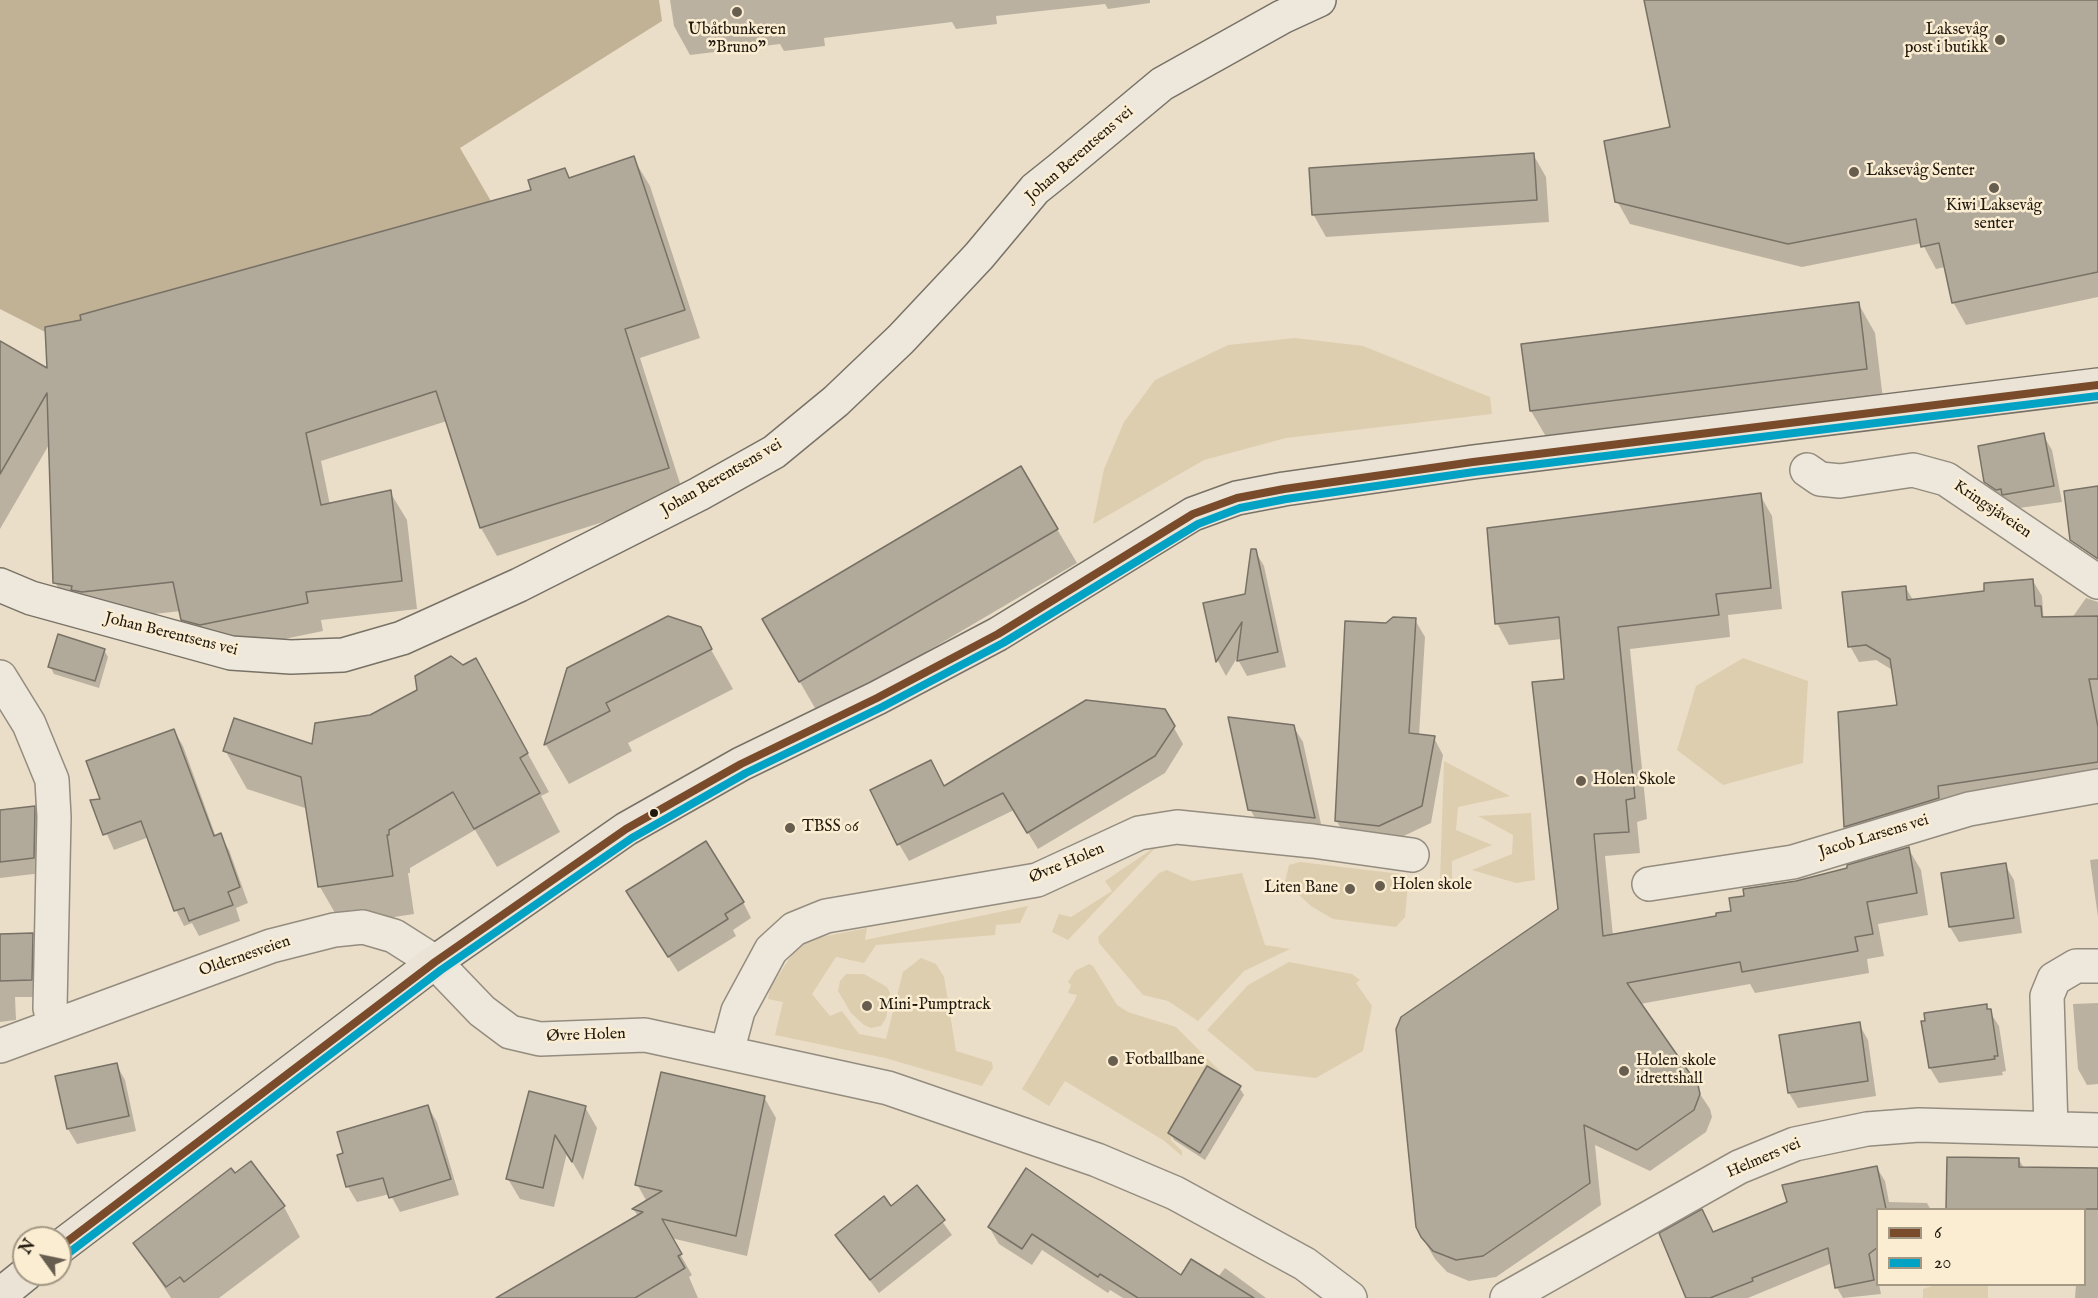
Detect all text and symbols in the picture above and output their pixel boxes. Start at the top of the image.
marker: Ubåtbunkeren "Bruno" [730,5,744,19]
place label: Ubåtbunkeren "Bruno" [688,21,786,59]
place label: Laksevåg post i butikk [1905,21,1988,59]
marker: Laksevåg post i butikk [1993,33,2007,47]
street label: Johan Berentsens vei [1022,103,1138,207]
place label: Laksevåg Senter [1866,162,1975,182]
marker: Laksevåg Senter [1847,165,1861,179]
marker: Kiwi Laksevåg senter [1987,181,2001,195]
place label: Kiwi Laksevåg senter [1946,197,2042,235]
street label: Johan Berentsens vei [658,436,786,520]
street label: Kringsjåveien [1950,477,2034,543]
street label: Johan Berentsens vei [102,609,240,661]
place label: Holen Skole [1593,771,1676,791]
marker: Holen Skole [1574,774,1588,788]
unlabelled marker [648,807,660,819]
street label: Jacob Larsens vei [1817,811,1931,863]
place label: TBSS 06 [802,818,859,838]
marker: TBSS 06 [783,821,797,835]
street label: Øvre Holen [1027,840,1107,888]
place label: Holen skole [1392,876,1472,896]
place label: Liten Bane [1264,879,1338,899]
marker: Holen skole [1373,879,1387,893]
marker: Liten Bane [1343,882,1357,896]
street label: Oldernesveien [197,932,293,982]
place label: Mini-Pumptrack [879,996,991,1016]
marker: Mini-Pumptrack [860,999,874,1013]
street label: Øvre Holen [546,1025,626,1047]
place label: Fotballbane [1125,1051,1205,1071]
place label: Holen skole idrettshall [1636,1052,1716,1090]
marker: Fotballbane [1106,1054,1120,1068]
marker: Holen skole idrettshall [1617,1064,1631,1078]
street label: Helmers vei [1724,1135,1804,1183]
legend [1876,1208,2086,1286]
text: 6 [1934,1222,1942,1245]
north arrow [12,1226,72,1286]
text: N [16,1236,41,1259]
text: 20 [1934,1252,1951,1275]

